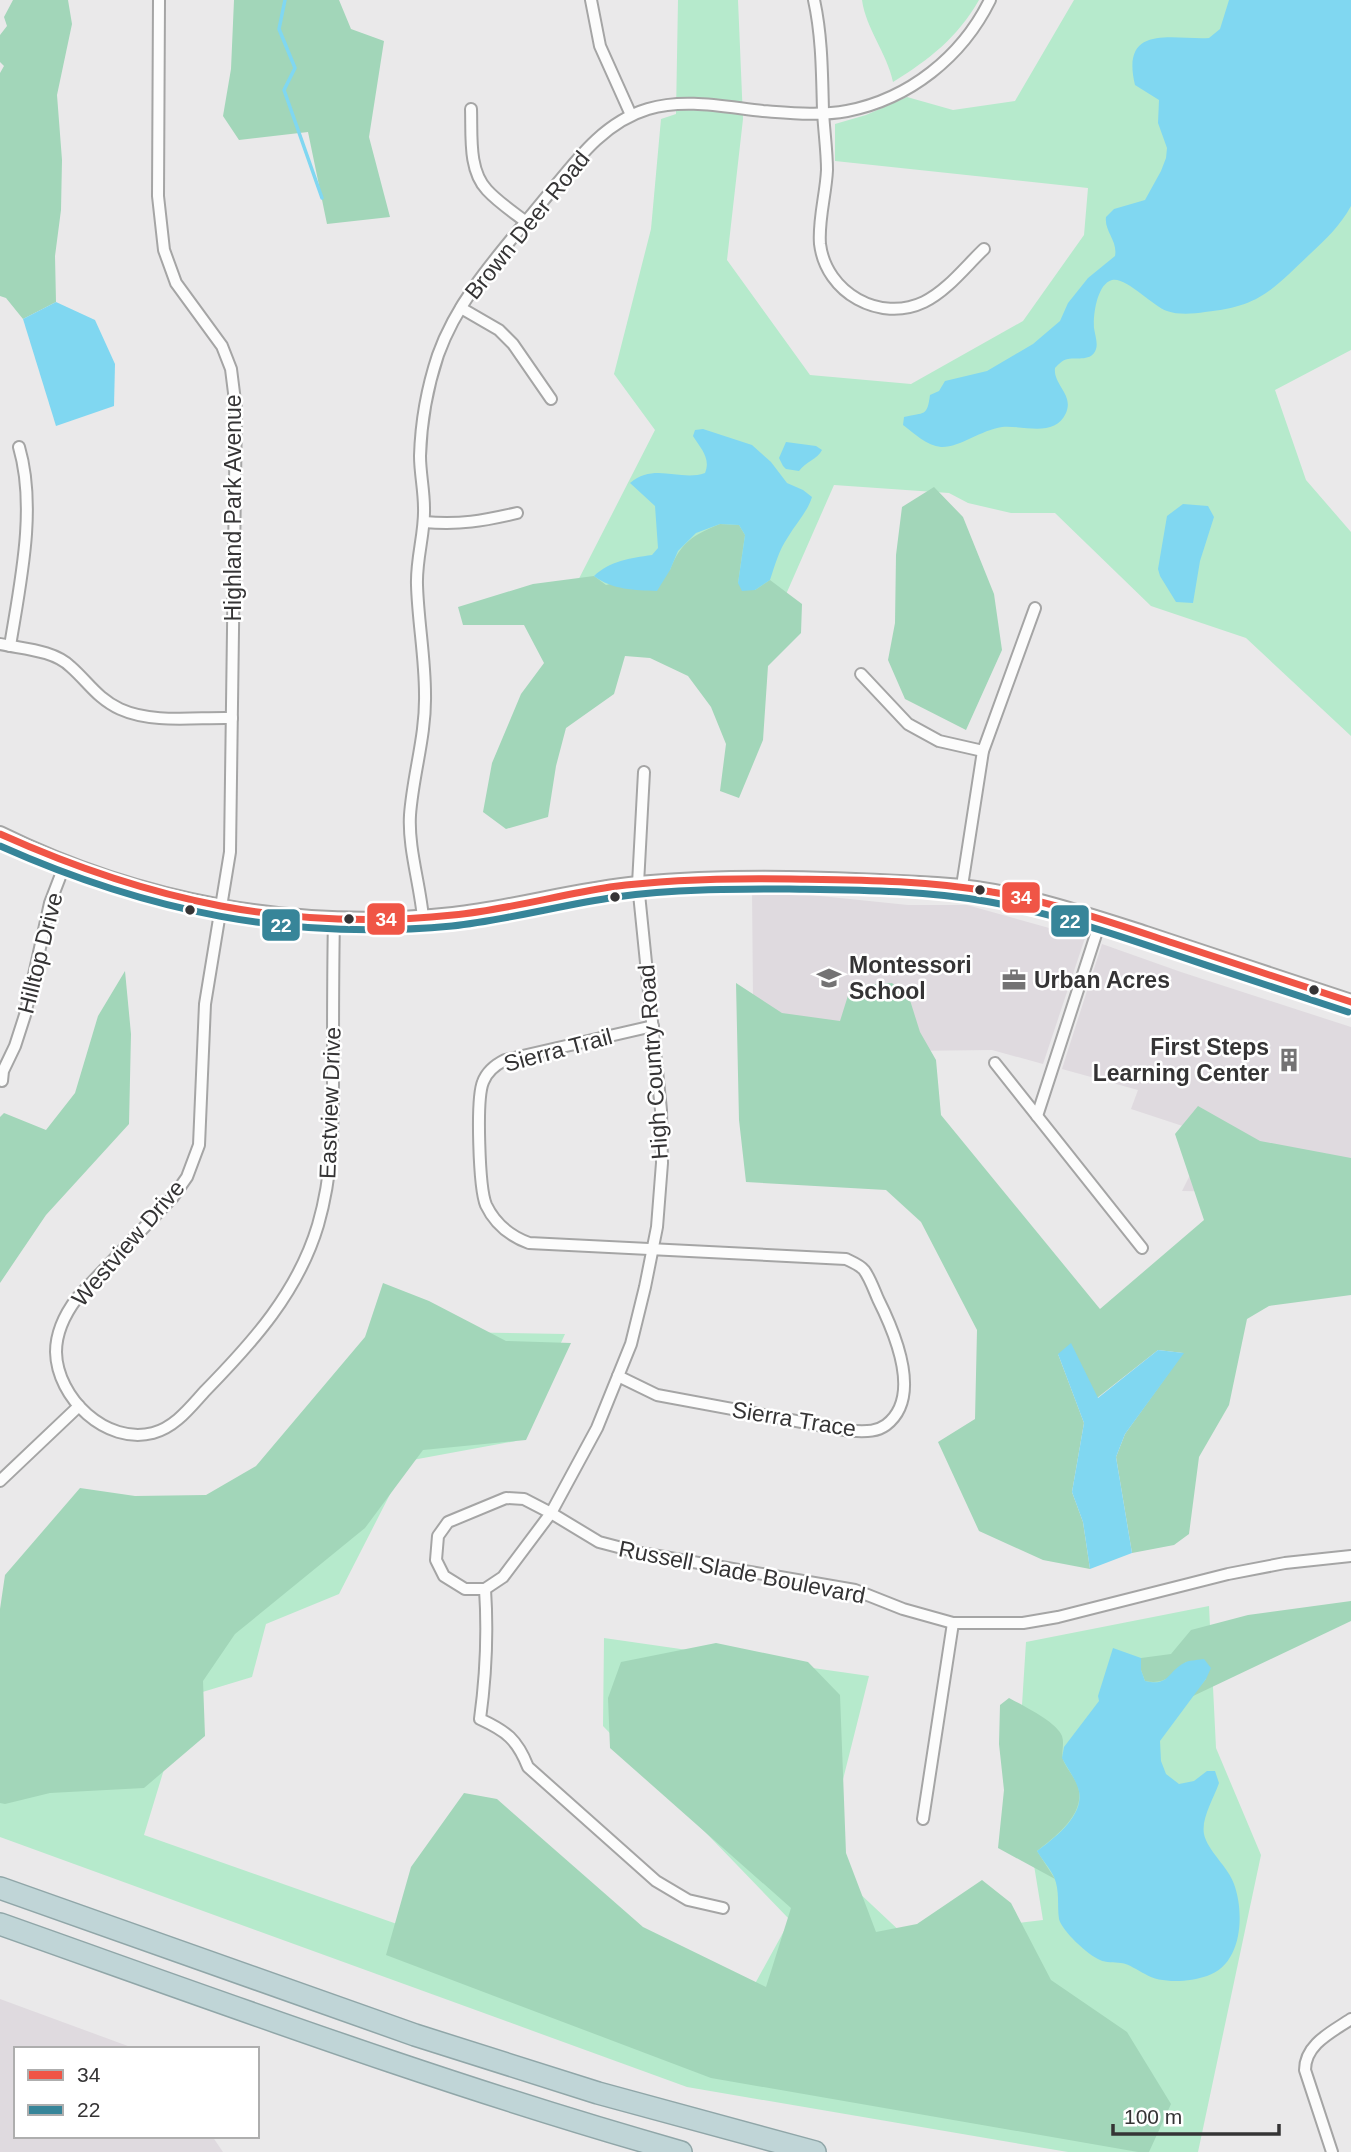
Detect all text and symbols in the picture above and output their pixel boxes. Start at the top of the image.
street label: Brown Deer Road [459,146,595,304]
street label: Highland Park Avenue [220,394,246,622]
line badge: 34 [1001,881,1041,914]
unlabelled marker [973,883,987,897]
text: 34 [1010,887,1032,908]
street label: Hilltop Drive [12,890,68,1016]
unlabelled marker [608,890,622,904]
line badge: 34 [366,902,406,936]
unlabelled marker [183,903,197,917]
line badge: 22 [1050,904,1090,938]
line badge: 22 [261,908,301,942]
text: 34 [375,909,397,930]
text: 22 [1059,911,1081,932]
unlabelled marker [342,912,356,926]
text: 22 [270,915,292,936]
place label: Montessori School [849,952,972,1004]
street label: High Country Road [633,964,673,1160]
school or university icon: Montessori School [815,964,843,992]
office icon: Urban Acres [1000,966,1028,994]
place label: Urban Acres [1034,967,1170,993]
unlabelled marker [1307,983,1321,997]
street label: Sierra Trail [501,1023,615,1077]
street label: Eastview Drive [314,1027,346,1179]
place label: First Steps Learning Center [1093,1034,1269,1086]
building icon: First Steps Learning Center [1275,1046,1303,1074]
street label: Westview Drive [66,1175,190,1311]
street label: Sierra Trace [730,1396,858,1442]
street label: Russell Slade Boulevard [617,1535,867,1609]
legend [14,2047,259,2138]
text: 34 [77,2063,101,2086]
scale bar [1113,2092,1279,2136]
text: 22 [77,2098,100,2121]
text: 100 m [1124,2105,1182,2128]

